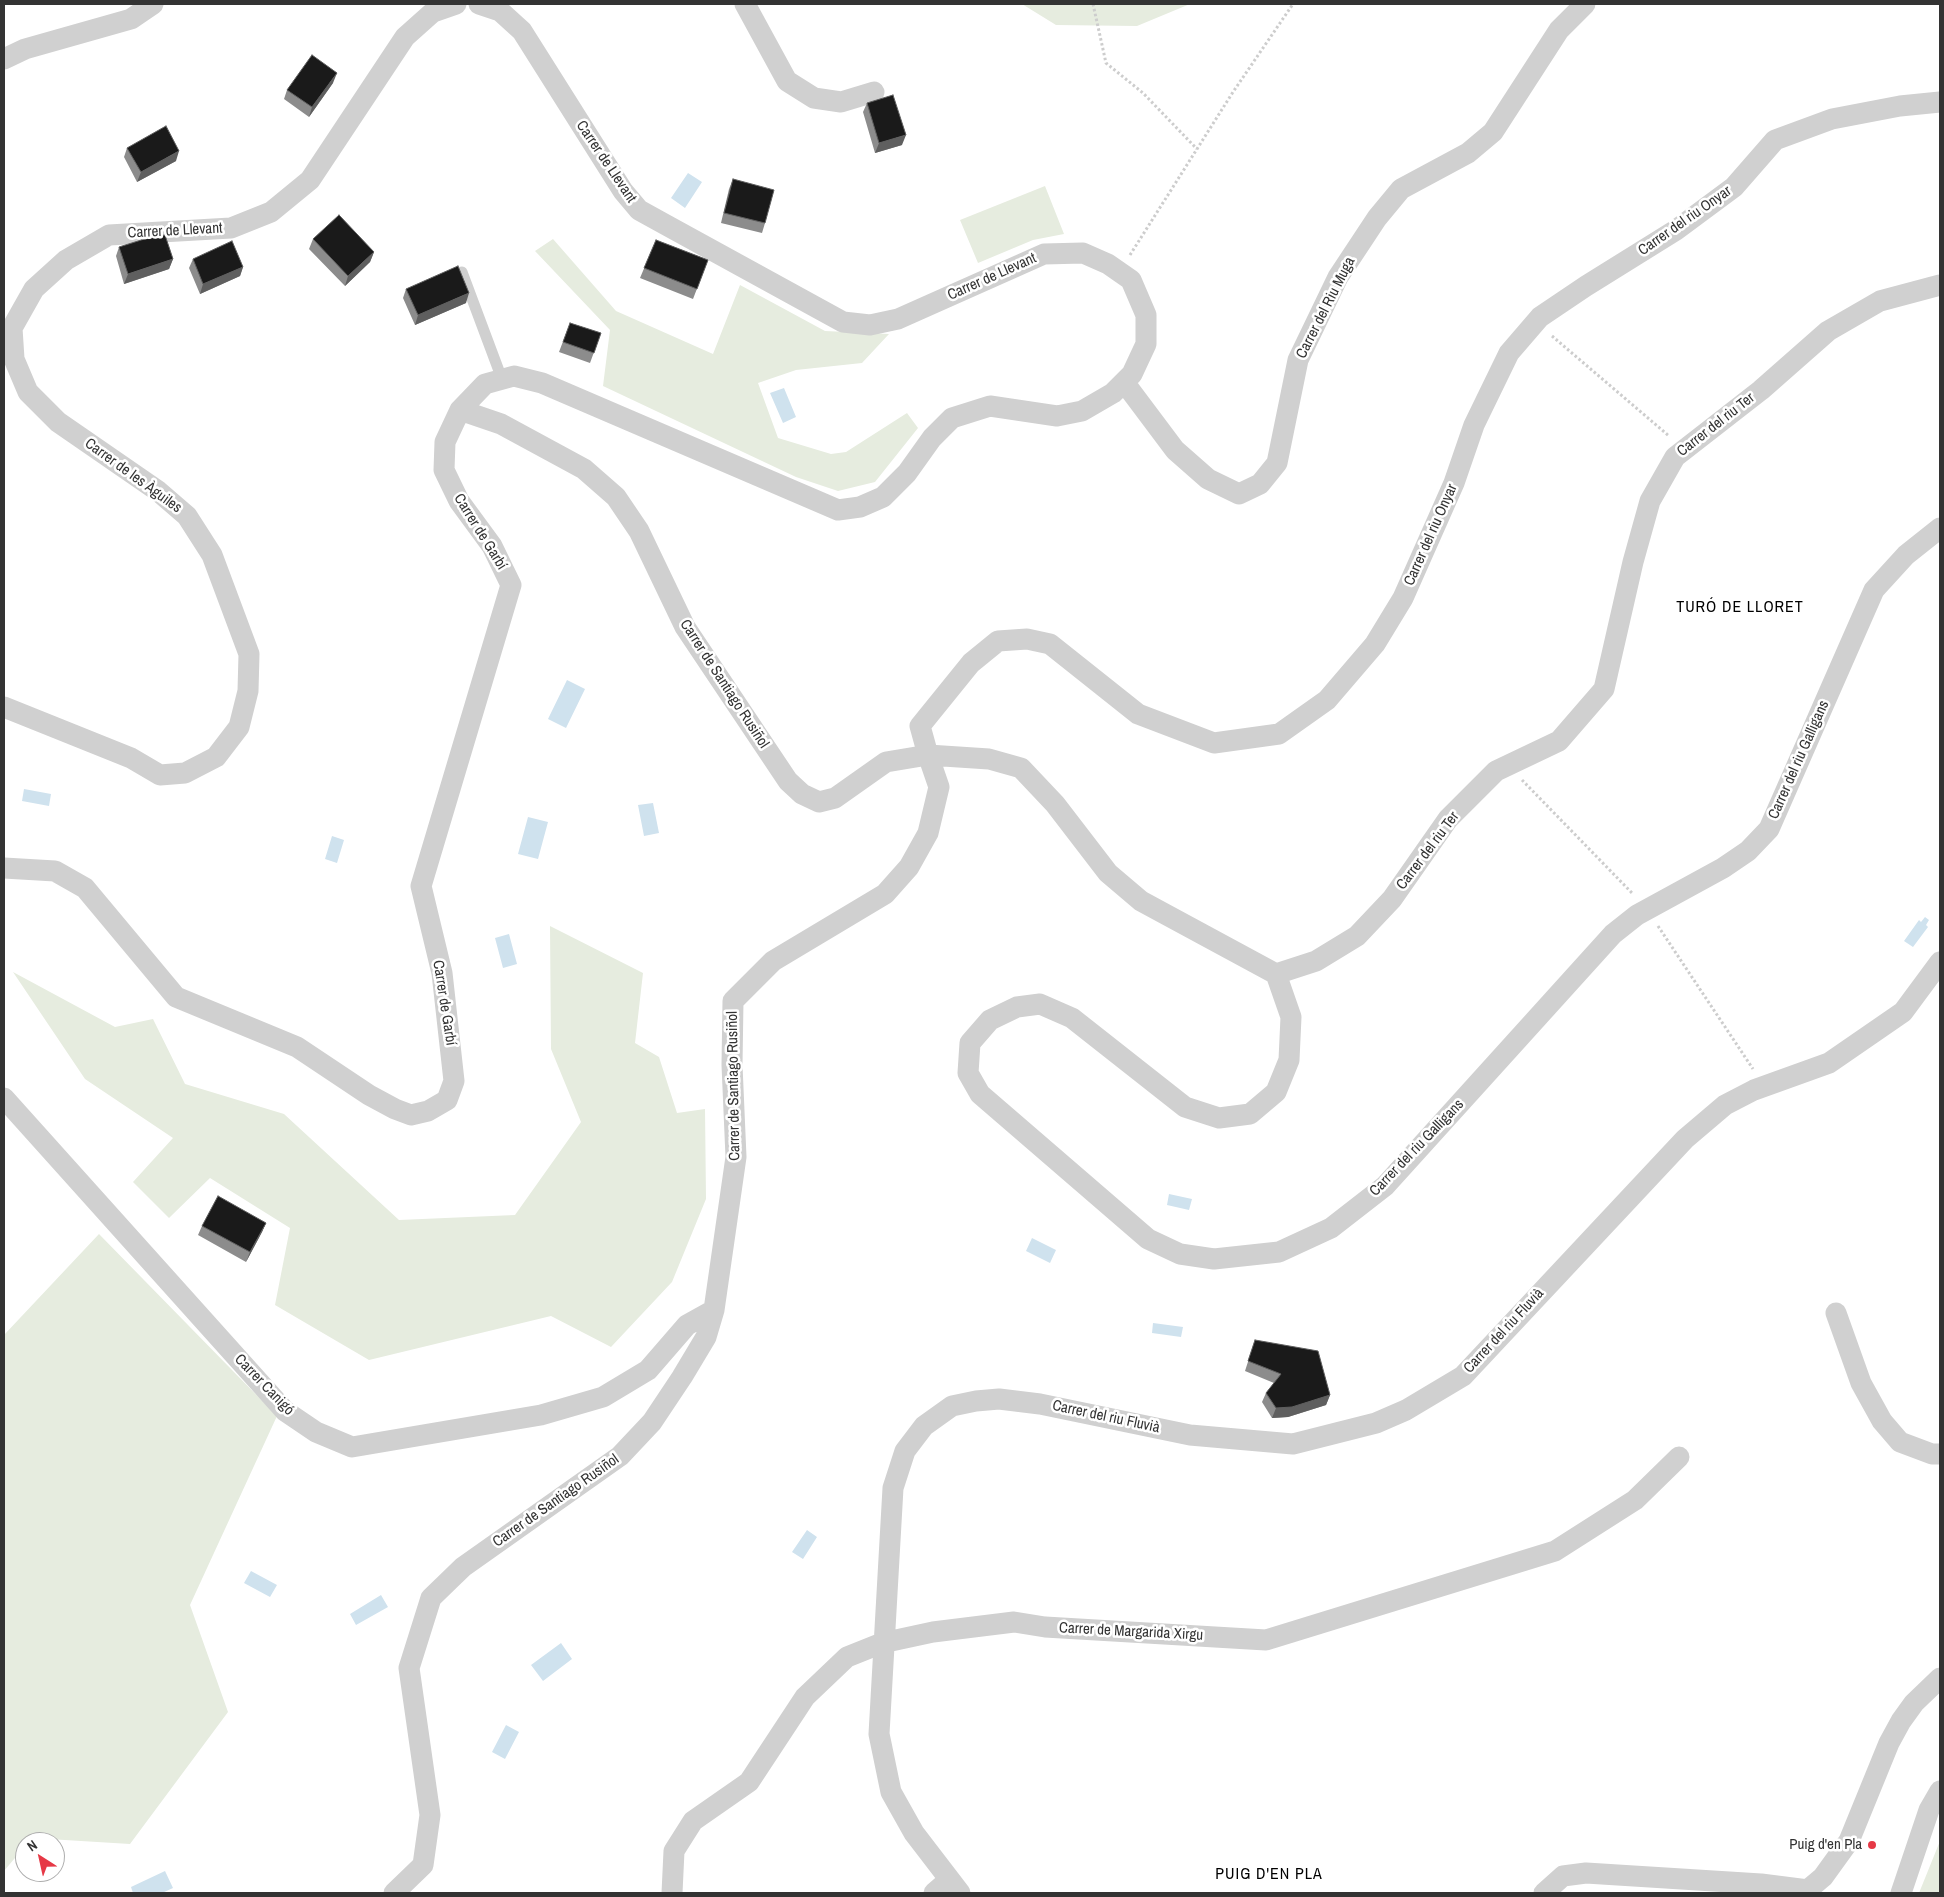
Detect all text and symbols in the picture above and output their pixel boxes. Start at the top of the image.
street label: Carrer de Llevant [572,118,640,206]
street label: Carrer del riu Onyar [1635,182,1735,260]
street label: Carrer de Llevant [127,220,223,242]
street label: Carrer de Llevant [945,249,1039,305]
street label: Carrer del Riu Muga [1293,254,1359,362]
street label: Carrer del riu Ter [1674,389,1758,461]
street label: Carrer de les Àguiles [81,435,185,517]
street label: Carrer del riu Onyar [1401,481,1461,589]
street label: Carrer de Garbí [450,491,510,573]
district label: TURÓ DE LLORET [1674,598,1806,618]
street label: Carrer de Santiago Rusiñol [676,616,772,752]
street label: Carrer del riu Galligans [1765,698,1833,822]
street label: Carrer del riu Ter [1393,808,1463,894]
street label: Carrer de Garbí [428,959,460,1047]
street label: Carrer de Santiago Rusiñol [724,1011,744,1161]
street label: Carrer del riu Galligans [1366,1096,1468,1200]
street label: Carrer del riu Fluvià [1460,1285,1548,1377]
street label: Carrer Canigó [230,1351,298,1419]
street label: Carrer del riu Fluvià [1051,1397,1161,1437]
street label: Carrer de Santiago Rusiñol [490,1451,622,1551]
street label: Carrer de Margarida Xirgu [1059,1619,1203,1645]
north arrow [15,1832,65,1882]
text: N [23,1836,41,1855]
place label: Puig d'en Pla [1789,1836,1862,1854]
marker: Puig d'en Pla [1866,1839,1878,1851]
district label: PUIG D'EN PLA [1214,1865,1324,1885]

